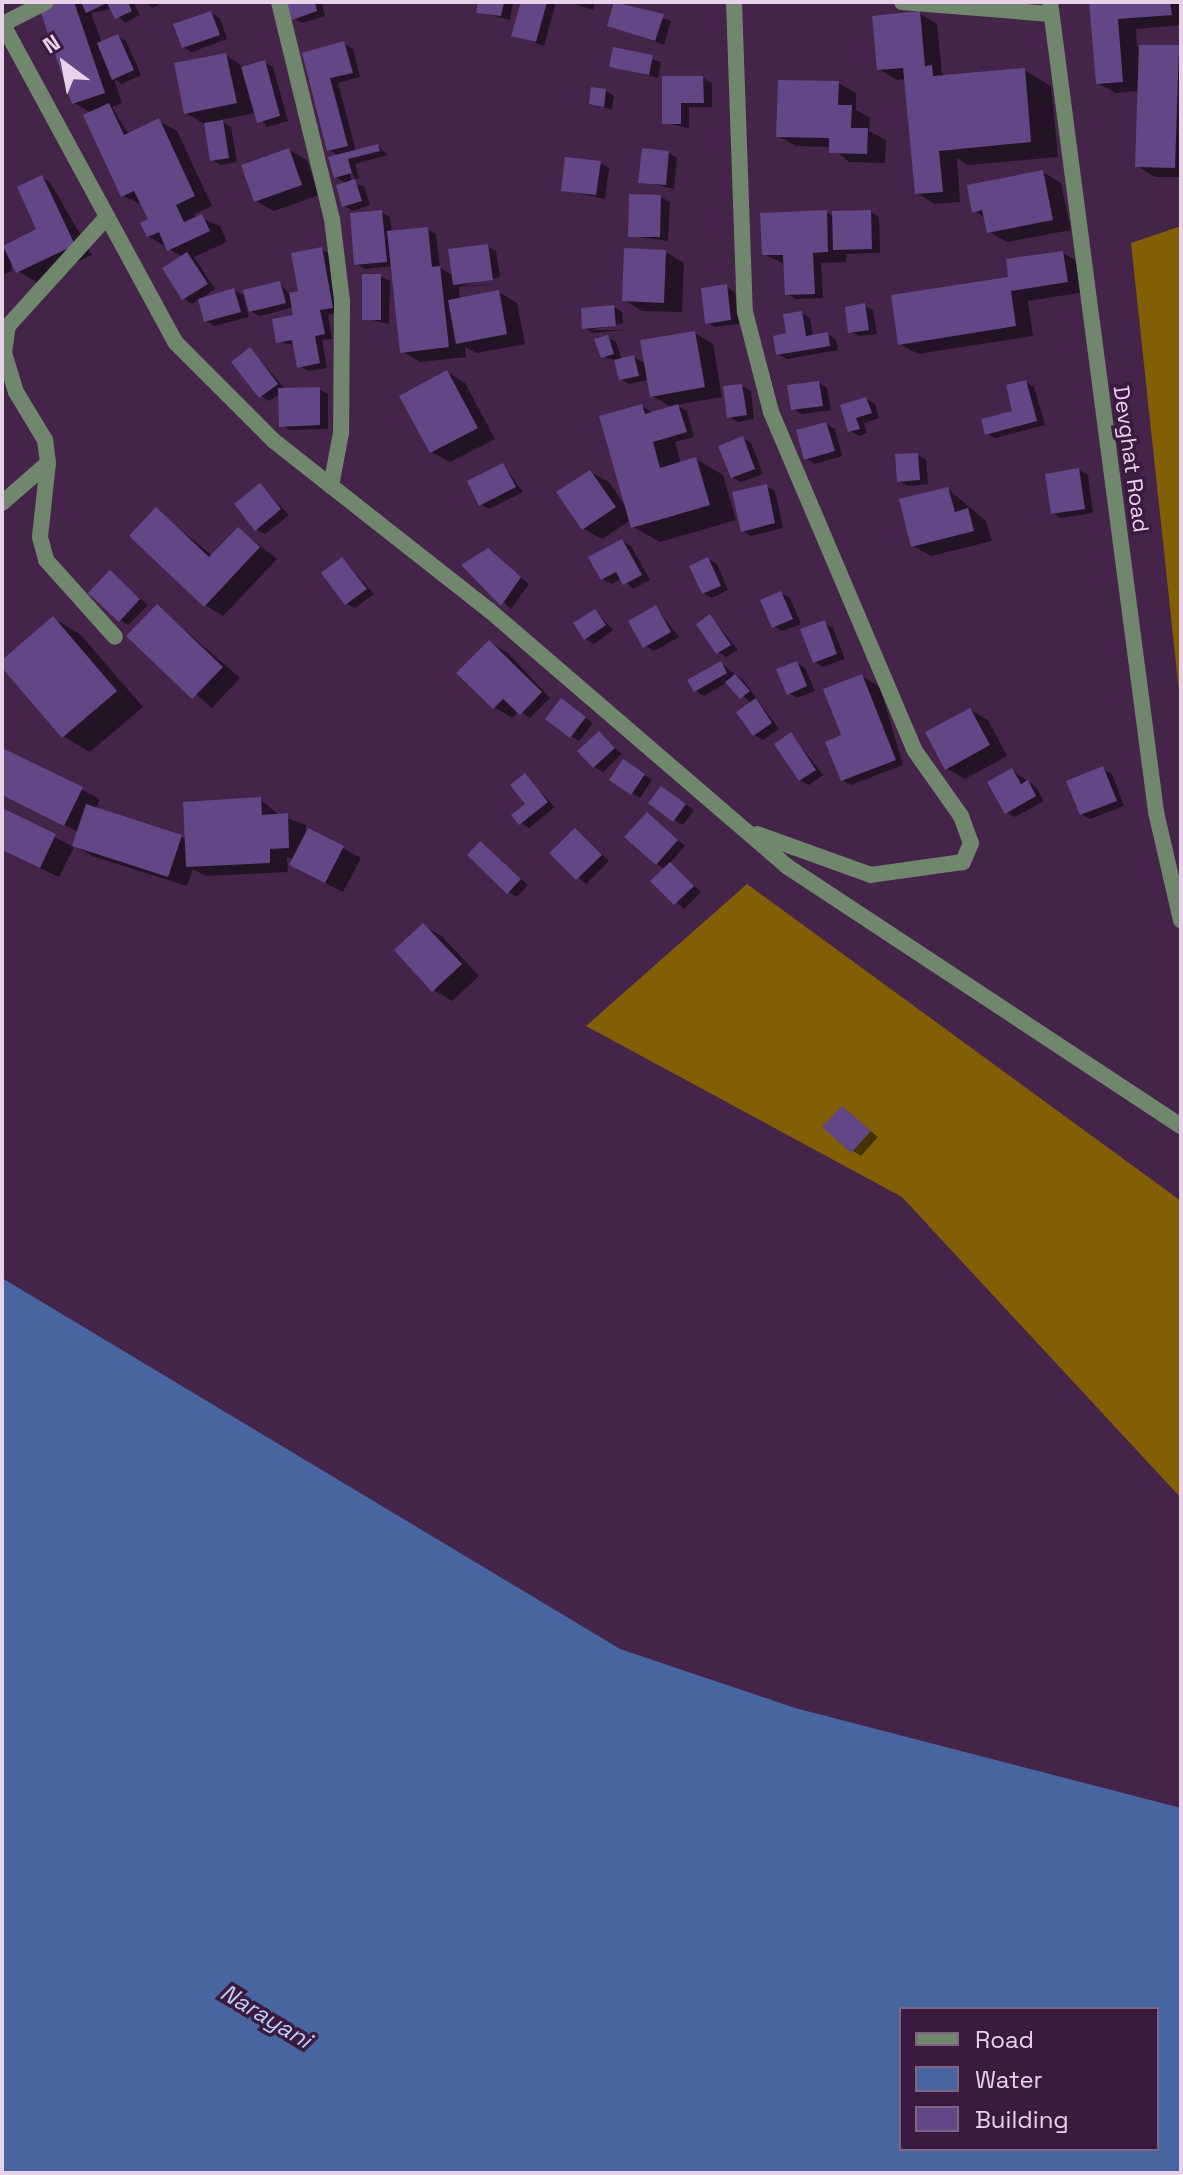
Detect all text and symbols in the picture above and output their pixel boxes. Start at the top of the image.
north arrow [24,24,104,104]
text: N [38,28,65,59]
street label: Devghat Road [1108,384,1154,534]
water label: Narayani [215,1978,317,2054]
legend [899,2007,1159,2151]
text: Road [975,2024,1034,2055]
text: Water [975,2064,1043,2095]
text: Building [975,2104,1069,2135]

